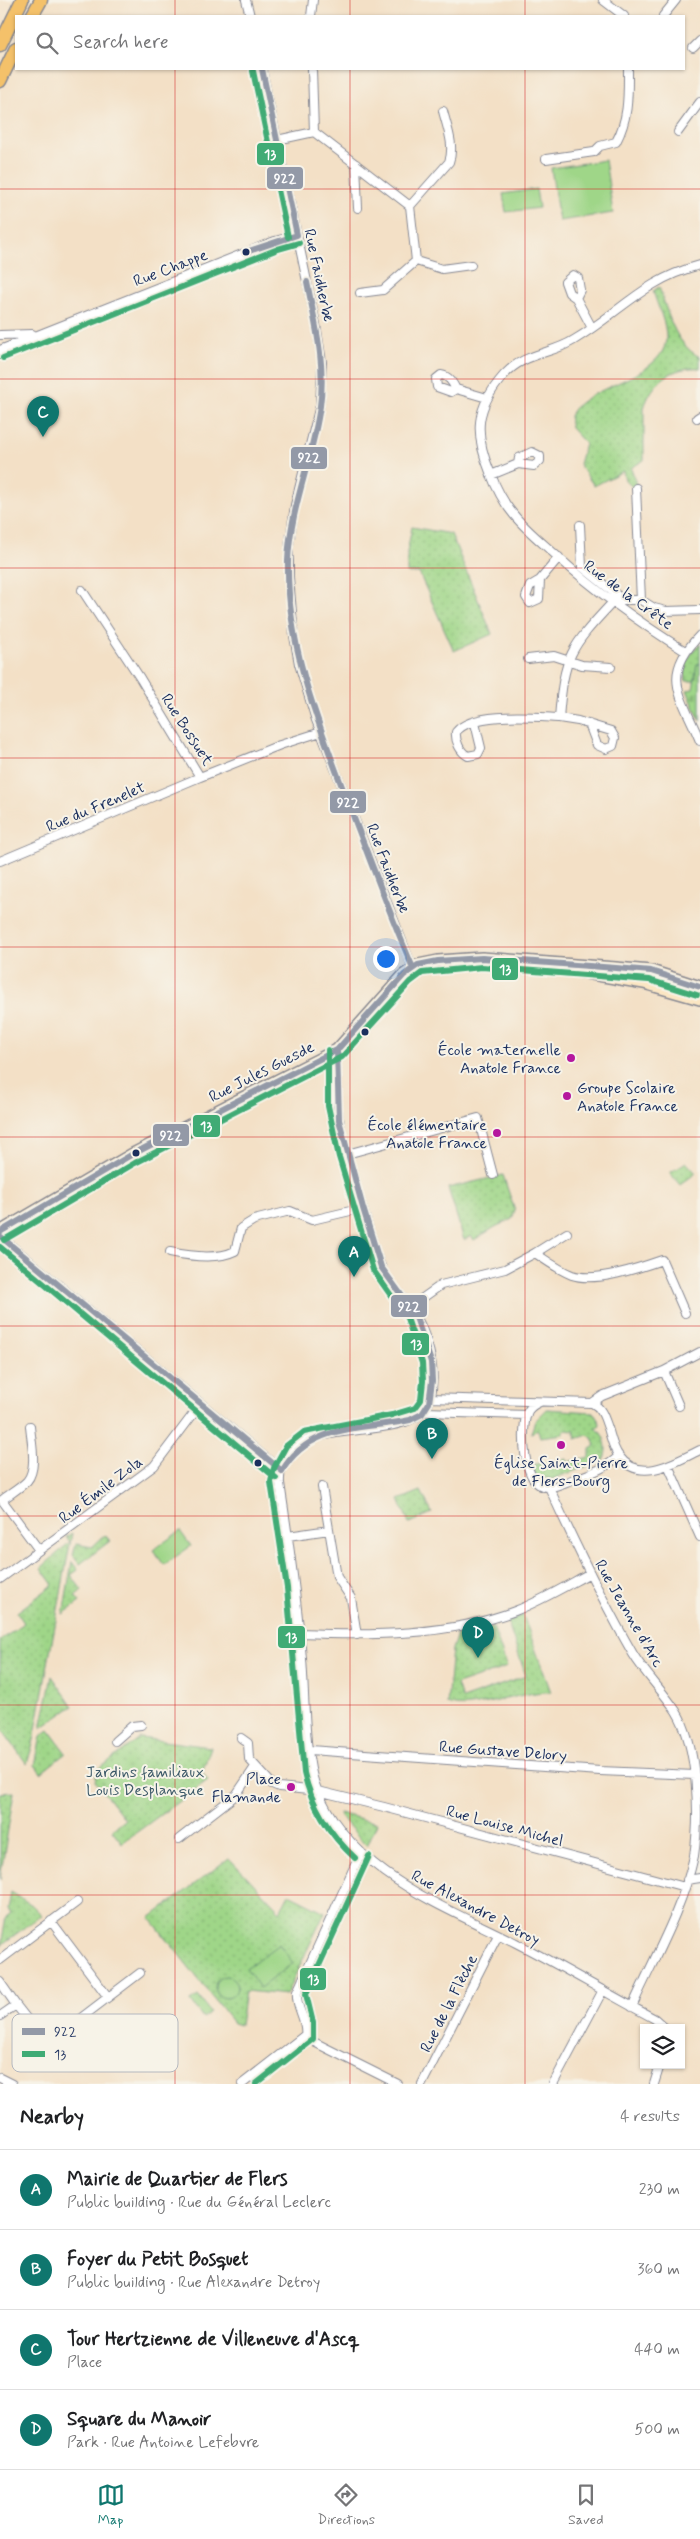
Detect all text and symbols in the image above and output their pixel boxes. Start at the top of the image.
search box [15,15,685,70]
icon: search [33,29,61,57]
text: Search here [73,30,169,55]
line badge: 13 [256,142,285,166]
text: 13 [264,146,276,164]
line badge: 922 [266,166,304,190]
text: 922 [274,170,297,188]
street label: Rue Faidherbe [298,227,339,324]
street label: Rue Chappe [130,245,211,292]
unlabelled marker [241,247,251,257]
pin: C [27,396,59,437]
line badge: 922 [290,446,328,470]
text: 922 [298,449,321,467]
street label: Rue de la Crête [579,556,677,635]
street label: Rue Bossuet [156,690,218,770]
street label: Rue du Frenelet [43,777,149,838]
line badge: 922 [329,790,367,814]
text: 922 [337,794,360,812]
street label: Rue Faidherbe [361,821,415,917]
your location [373,946,399,972]
line badge: 13 [491,957,519,981]
text: 13 [499,961,511,979]
unlabelled marker [360,1027,370,1037]
street label: Rue Jules Guesde [205,1037,318,1108]
place label: École maternelle Anatole France [438,1040,561,1079]
marker: École maternelle Anatole France [565,1052,577,1064]
place label: Groupe Scolaire Anatole France [577,1078,678,1117]
marker: Groupe Scolaire Anatole France [561,1090,573,1102]
line badge: 13 [192,1114,221,1138]
place label: École élémentaire Anatole France [368,1115,487,1154]
text: 13 [200,1118,212,1136]
line badge: 922 [152,1123,190,1147]
text: 922 [160,1127,183,1145]
marker: École élémentaire Anatole France [491,1127,503,1139]
unlabelled marker [131,1148,141,1158]
pin: A [338,1236,370,1277]
line badge: 922 [390,1294,428,1318]
text: 922 [398,1298,421,1316]
line badge: 13 [401,1332,430,1356]
text: 13 [410,1336,422,1354]
pin: B [416,1418,448,1459]
marker: Église Saint-Pierre de Flers-Bourg [555,1439,567,1451]
street label: Rue Émile Zola [55,1452,147,1529]
place label: Église Saint-Pierre de Flers-Bourg [494,1453,628,1493]
unlabelled marker [253,1458,263,1468]
street label: Rue Jeanne d'Arc [589,1556,668,1671]
pin: D [462,1617,494,1658]
line badge: 13 [277,1625,306,1649]
text: 13 [285,1629,297,1647]
street label: Rue Gustave Delory [438,1737,568,1766]
park label: Jardins familiaux Louis Desplanque [86,1762,204,1801]
place label: Place Flamande [212,1769,281,1808]
marker: Place Flamande [285,1781,297,1793]
street label: Rue Louise Michel [444,1801,566,1852]
street label: Rue Alexandre Detroy [407,1866,543,1951]
street label: Rue de la Flèche [416,1951,483,2056]
line badge: 13 [299,1967,327,1991]
text: 13 [307,1971,319,1989]
legend [12,2014,178,2072]
text: 922 [54,2023,77,2041]
map controls [640,2024,685,2069]
button: layers [640,2024,685,2069]
text: 13 [54,2046,66,2064]
text: Nearby [20,2103,84,2131]
text: 4 results [620,2106,680,2127]
text: Mairie de Quartier de Flers [67,2167,288,2192]
text: A [31,2179,41,2200]
text: 230 m [639,2179,680,2200]
text: Public building · Rue du Général Leclerc [67,2192,331,2213]
text: Foyer du Petit Bosquet [67,2247,248,2272]
text: B [31,2259,41,2280]
text: 360 m [637,2259,680,2280]
text: Public building · Rue Alexandre Detroy [67,2272,320,2293]
text: Tour Hertzienne de Villeneuve d'Ascq [67,2327,360,2352]
text: C [30,2339,42,2360]
text: 440 m [634,2339,680,2360]
text: Place [67,2352,102,2373]
text: Square du Manoir [67,2407,211,2432]
text: D [30,2419,42,2440]
text: 500 m [635,2419,680,2440]
text: Park · Rue Antoine Lefebvre [67,2432,259,2453]
tab: Map [97,2481,125,2529]
tab: Directions [318,2481,375,2529]
tab: Saved [568,2481,603,2529]

